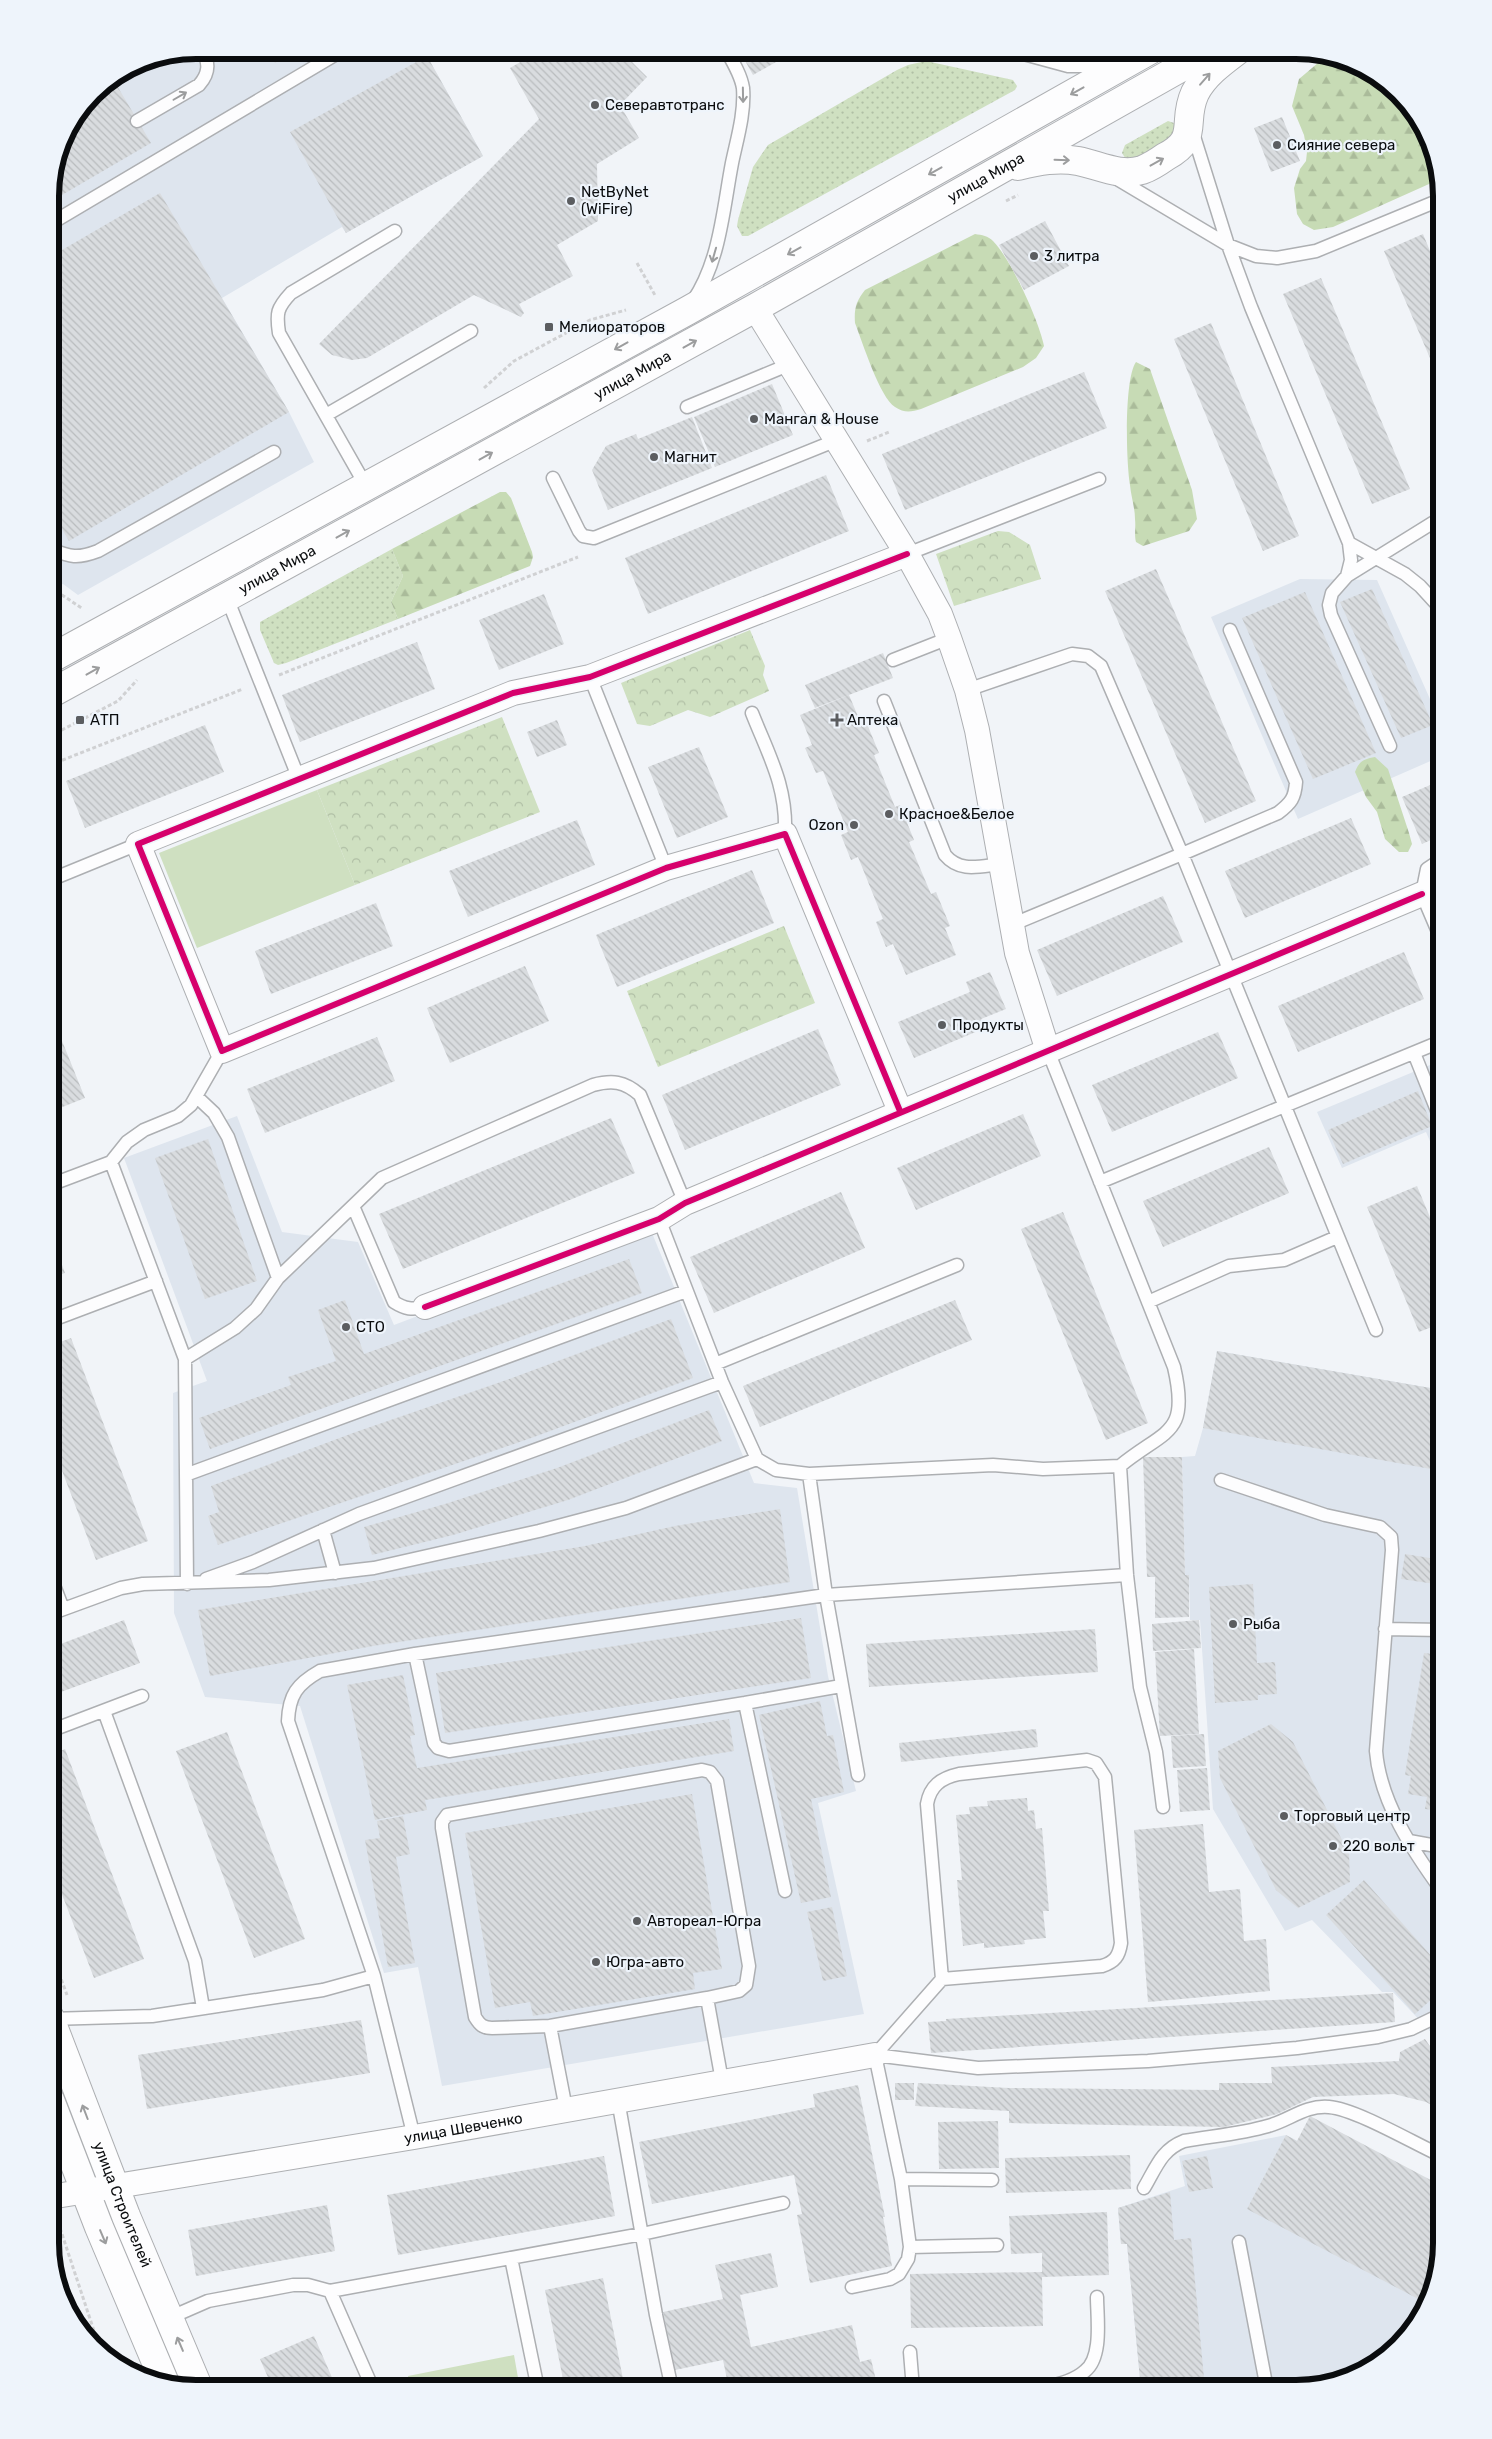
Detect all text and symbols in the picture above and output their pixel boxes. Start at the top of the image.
one-way arrow [1199,73,1211,86]
one-way arrow [738,86,748,103]
one-way arrow [1070,87,1084,97]
one-way arrow [172,91,186,101]
place label: Северавтотранс [605,96,724,114]
marker: Северавтотранс [589,99,601,111]
place label: Сияние севера [1287,136,1395,154]
marker: Сияние севера [1271,139,1283,151]
street label: улица Мира [944,149,1027,206]
one-way arrow [1054,155,1070,165]
one-way arrow [1149,157,1164,167]
one-way arrow [928,166,943,176]
place label: NetByNet (WiFire) [581,183,649,218]
marker: NetByNet (WiFire) [565,195,577,207]
one-way arrow [786,246,801,256]
one-way arrow [709,247,719,263]
place label: 3 литра [1044,247,1099,265]
marker: 3 литра [1028,250,1040,262]
place label: Мелиораторов [559,318,665,336]
marker: Мелиораторов [543,321,555,333]
one-way arrow [682,339,697,349]
one-way arrow [613,341,628,351]
street label: улица Мира [591,347,674,403]
place label: Мангал & House [764,410,879,428]
marker: Мангал & House [748,413,760,425]
place label: Магнит [664,448,717,466]
one-way arrow [478,451,493,461]
marker: Магнит [648,451,660,463]
one-way arrow [336,529,351,539]
street label: улица Мира [236,541,319,598]
one-way arrow [85,666,100,675]
place label: АТП [90,711,119,729]
place label: Аптека [847,711,898,729]
marker: АТП [74,714,86,726]
marker: Аптека [831,714,843,726]
place label: Красное&Белое [899,805,1014,823]
marker: Красное&Белое [883,808,895,820]
place label: Ozon [809,816,844,834]
marker: Ozon [848,819,860,831]
place label: Продукты [952,1016,1024,1034]
marker: Продукты [936,1019,948,1031]
place label: СТО [356,1318,385,1336]
marker: СТО [340,1321,352,1333]
place label: Рыба [1243,1615,1280,1633]
marker: Рыба [1227,1618,1239,1630]
place label: Торговый центр [1294,1807,1410,1825]
marker: Торговый центр [1278,1810,1290,1822]
place label: 220 вольт [1343,1837,1415,1855]
marker: 220 вольт [1327,1840,1339,1852]
place label: Автореал-Югра [647,1912,761,1930]
marker: Автореал-Югра [631,1915,643,1927]
place label: Югра-авто [606,1953,684,1971]
marker: Югра-авто [590,1956,602,1968]
one-way arrow [80,2105,89,2121]
street label: улица Шевченко [403,2109,524,2148]
street label: улица Строителей [89,2139,156,2270]
one-way arrow [99,2229,109,2244]
one-way arrow [174,2337,184,2352]

